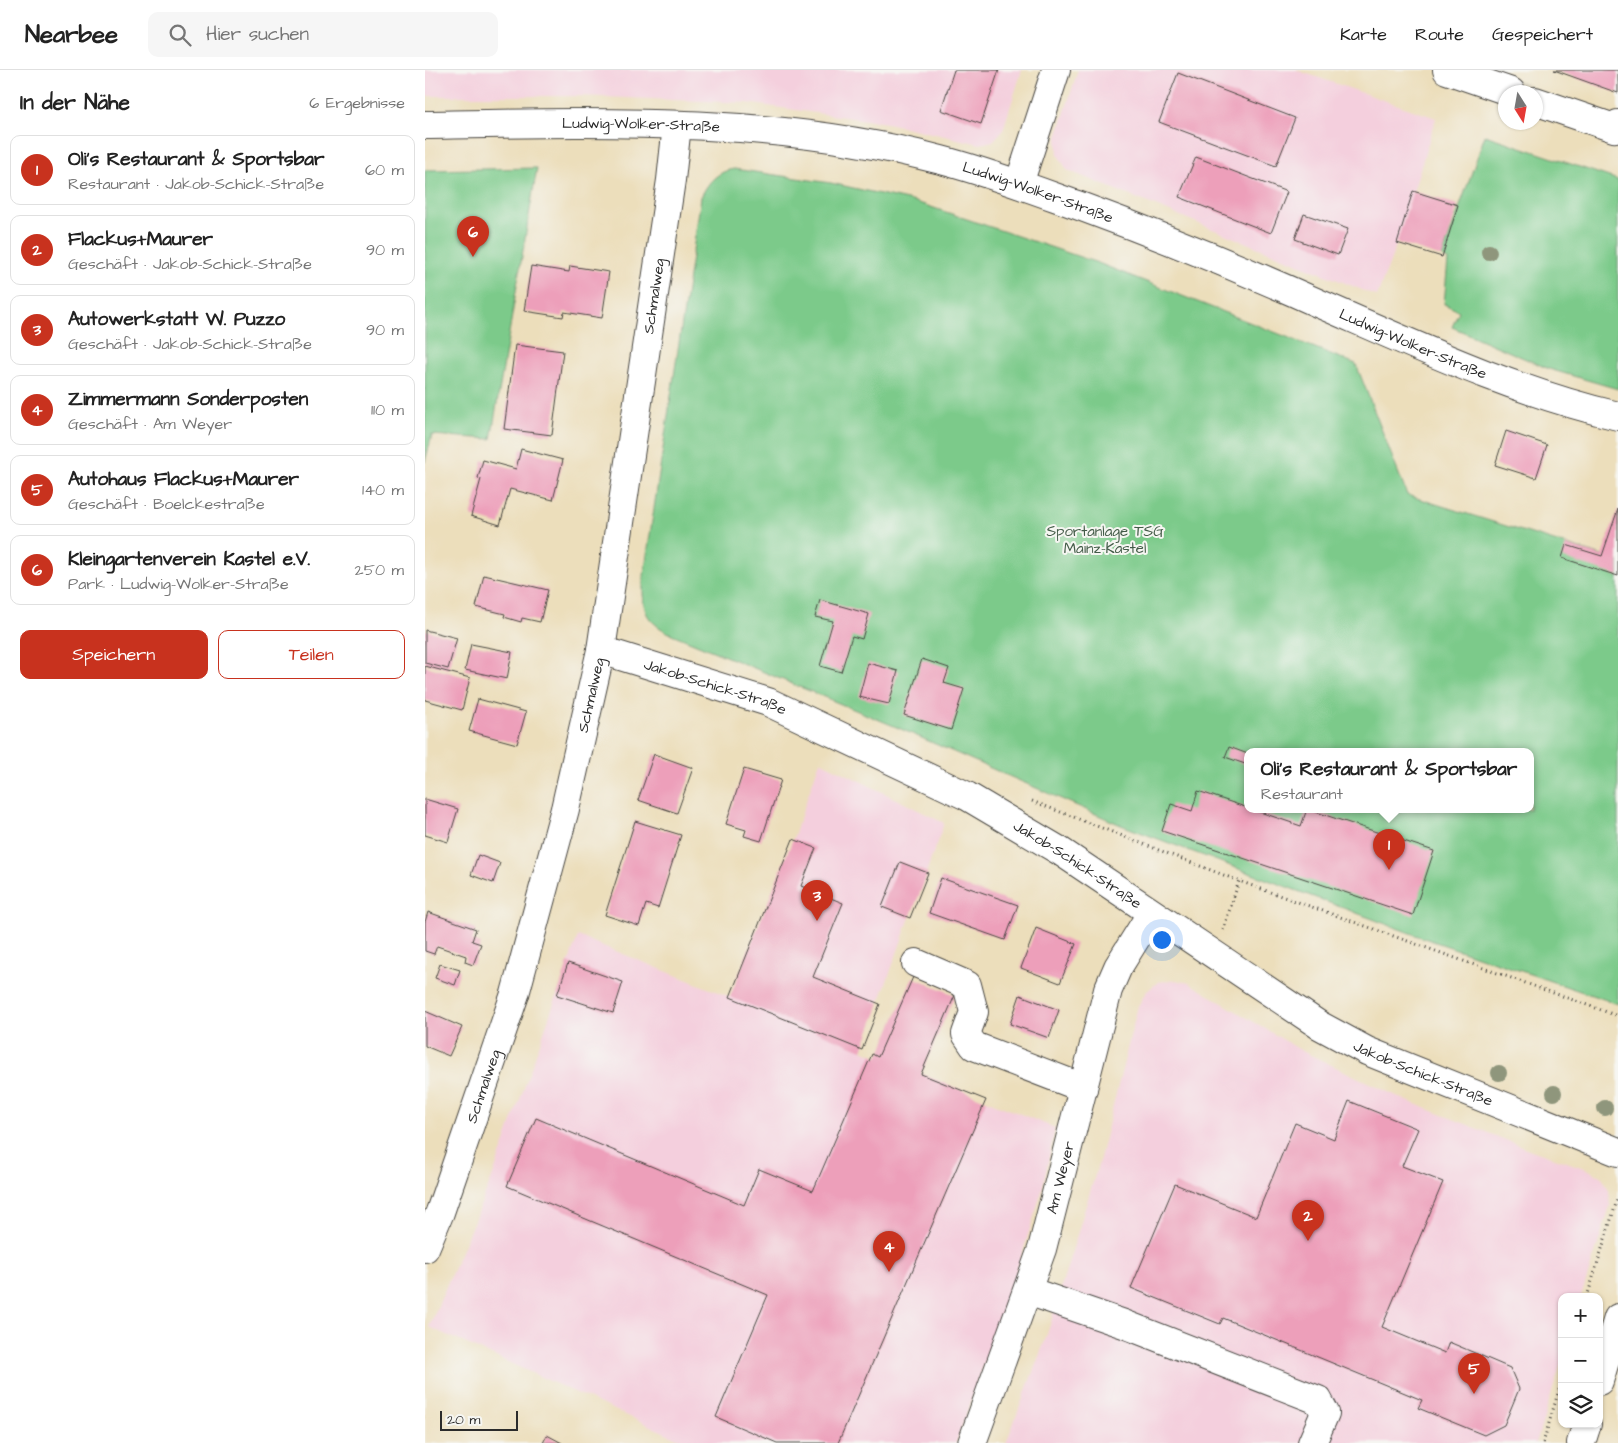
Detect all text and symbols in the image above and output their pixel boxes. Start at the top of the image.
search box [148,12,498,57]
text: Nearbee [25,18,118,52]
icon: search [166,21,194,49]
text: Hier suchen [206,21,309,48]
text: Karte [1340,22,1387,47]
text: Route [1415,22,1464,47]
text: Gespeichert [1492,22,1593,47]
north arrow [1498,85,1543,130]
text: In der Nähe [20,88,130,117]
text: 6 Ergebnisse [309,92,405,114]
street label: Ludwig-Wolker-Straße [562,112,721,137]
text: Oli's Restaurant & Sportsbar [68,146,324,173]
street label: Ludwig-Wolker-Straße [960,156,1116,228]
text: 1 [36,159,38,181]
text: 60 m [365,159,404,181]
text: Restaurant · Jakob-Schick-Straße [68,173,324,195]
pin: 6 [457,216,489,257]
text: Flackus+Maurer [68,226,213,253]
text: 2 [32,239,42,261]
text: 90 m [366,239,404,261]
text: Geschäft · Jakob-Schick-Straße [68,253,312,275]
street label: Schmalweg [638,257,671,335]
street label: Ludwig-Wolker-Straße [1336,303,1490,384]
text: Autowerkstatt W. Puzzo [68,306,285,333]
text: 3 [33,319,41,341]
text: 90 m [366,319,404,341]
text: Geschäft · Jakob-Schick-Straße [68,333,312,355]
text: Zimmermann Sonderposten [68,386,308,413]
text: 4 [32,399,42,421]
text: 110 m [371,399,404,421]
text: Geschäft · Am Weyer [68,413,232,435]
text: Autohaus Flackus+Maurer [68,466,299,493]
text: 5 [31,479,43,501]
text: 140 m [362,479,404,501]
text: Geschäft · Boelckestraße [68,493,265,515]
park label: Sportanlage TSG Mainz-Kastel [1046,521,1164,559]
text: Kleingartenverein Kastel e.V. [68,546,310,573]
text: 6 [32,559,42,581]
text: 250 m [355,559,404,581]
text: Park · Ludwig-Wolker-Straße [68,573,289,595]
button: Speichern [20,630,208,679]
button: Teilen [218,630,405,679]
street label: Jakob-Schick-Straße [641,653,790,720]
street label: Schmalweg [572,655,610,735]
popup [1244,748,1534,813]
text: Oli's Restaurant & Sportsbar [1261,756,1517,783]
text: Restaurant [1261,783,1343,805]
street label: Jakob-Schick-Straße [1009,815,1146,914]
pin: 1 [1373,829,1405,870]
pin: 3 [801,880,833,921]
your location [1149,927,1175,953]
street label: Jakob-Schick-Straße [1350,1035,1496,1111]
street label: Schmalweg [461,1047,507,1126]
street label: Am Weyer [1041,1139,1080,1216]
pin: 2 [1292,1200,1324,1241]
pin: 4 [873,1231,905,1272]
map controls [1558,1293,1603,1428]
button: + [1558,1293,1603,1338]
button: − [1558,1338,1603,1383]
pin: 5 [1458,1353,1490,1394]
button: layers [1558,1383,1603,1428]
scale bar [440,1408,517,1431]
text: 20 m [447,1410,480,1430]

